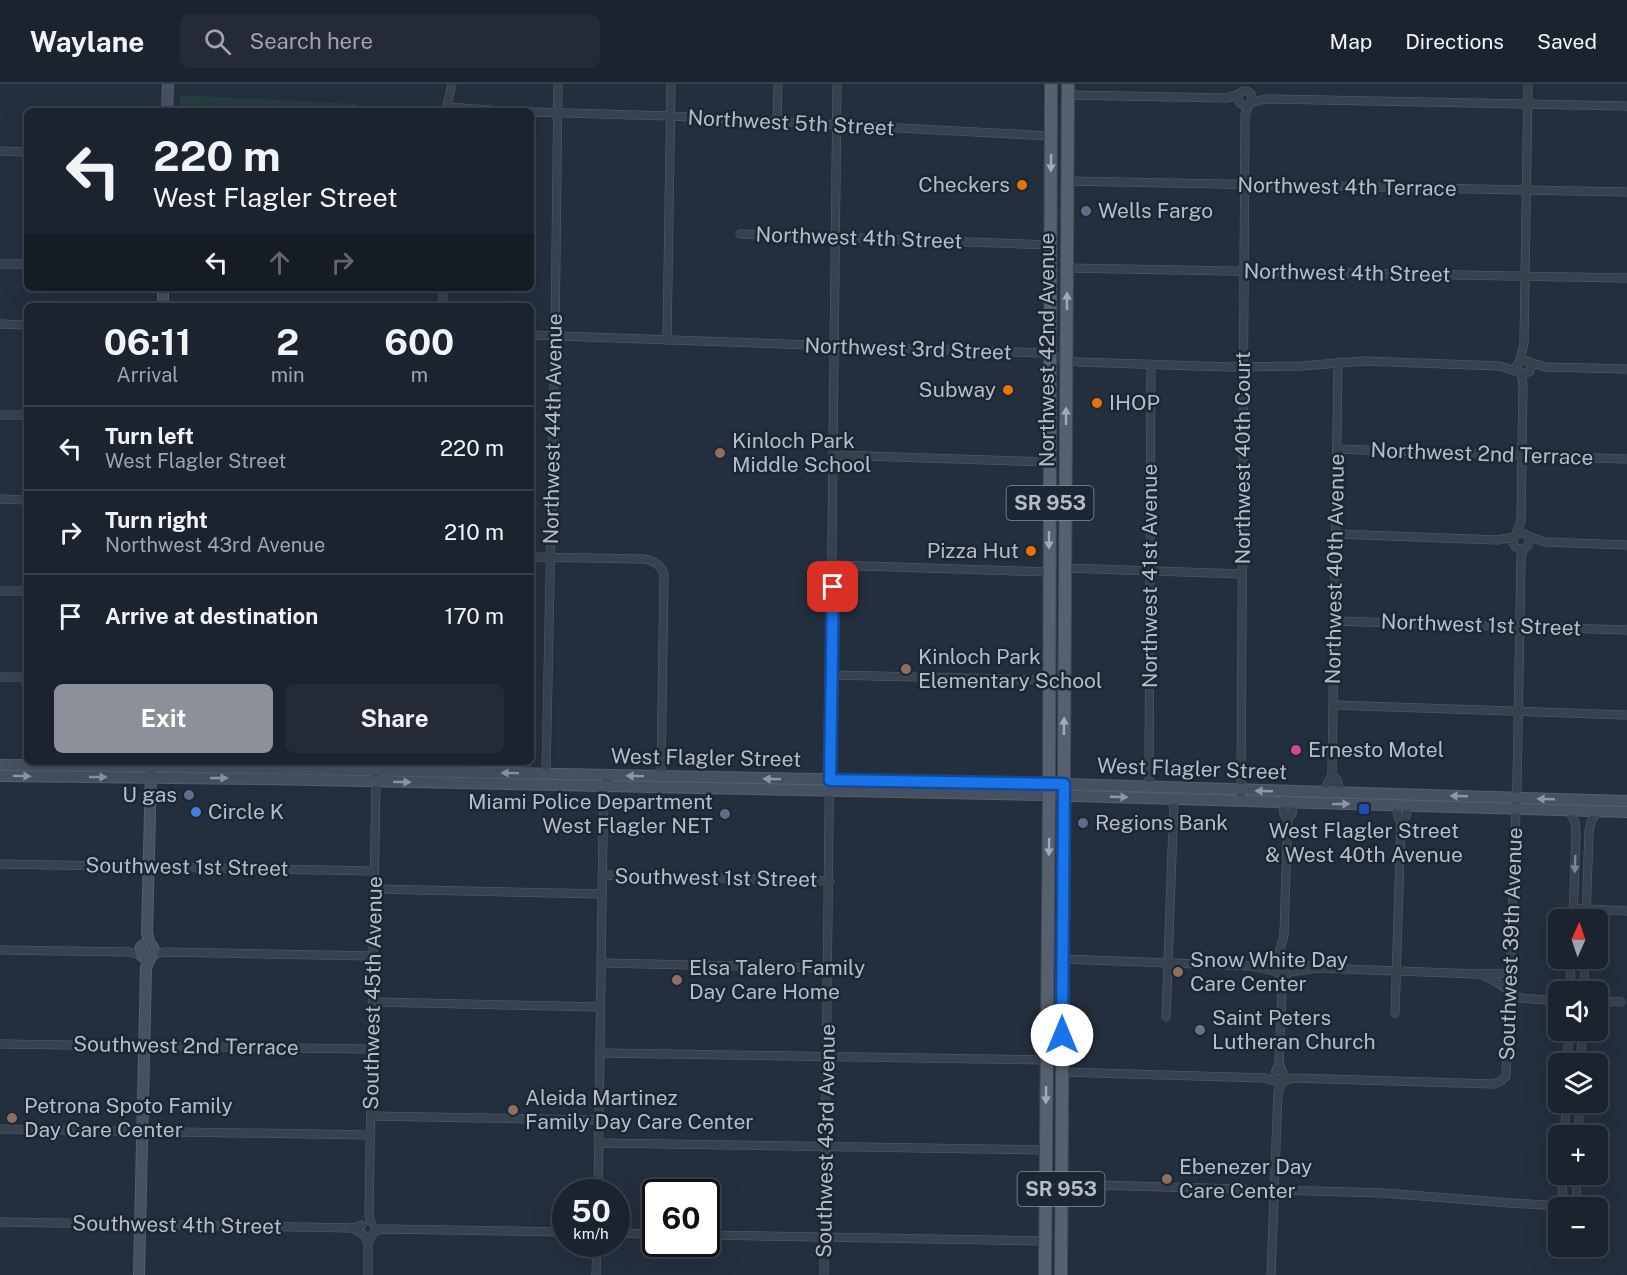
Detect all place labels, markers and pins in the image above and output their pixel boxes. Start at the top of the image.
place label: Checkers [918,172,1010,197]
marker: Checkers [1015,178,1029,192]
place label: Wells Fargo [1098,198,1213,223]
marker: Wells Fargo [1079,204,1093,218]
place label: Subway [919,377,996,402]
marker: Subway [1001,383,1015,397]
place label: IHOP [1109,390,1160,415]
marker: IHOP [1090,396,1104,410]
place label: Kinloch Park Middle School [732,428,871,477]
marker: Kinloch Park Middle School [713,446,727,460]
place label: Pizza Hut [927,538,1019,563]
marker: Pizza Hut [1024,544,1038,558]
pin [807,561,858,612]
place label: Kinloch Park Elementary School [918,644,1102,693]
marker: Kinloch Park Elementary School [899,662,913,676]
place label: Ernesto Motel [1308,737,1444,762]
marker: Ernesto Motel [1289,743,1303,757]
place label: U gas [122,782,177,807]
marker: U gas [182,788,196,802]
place label: Miami Police Department West Flagler NET [468,789,713,838]
place label: Circle K [208,799,284,824]
marker: West Flagler Street & West 40th Avenue [1357,802,1371,816]
marker: Circle K [189,805,203,819]
marker: Miami Police Department West Flagler NET [718,807,732,821]
place label: Regions Bank [1095,810,1228,835]
marker: Regions Bank [1076,816,1090,830]
place label: West Flagler Street & West 40th Avenue [1265,818,1463,867]
place label: Snow White Day Care Center [1190,947,1348,996]
place label: Elsa Talero Family Day Care Home [689,955,865,1004]
marker: Snow White Day Care Center [1171,965,1185,979]
marker: Elsa Talero Family Day Care Home [670,973,684,987]
place label: Saint Peters Lutheran Church [1212,1005,1376,1054]
marker: Saint Peters Lutheran Church [1193,1023,1207,1037]
place label: Aleida Martinez Family Day Care Center [525,1085,753,1134]
place label: Petrona Spoto Family Day Care Center [24,1093,233,1142]
marker: Aleida Martinez Family Day Care Center [506,1103,520,1117]
marker: Petrona Spoto Family Day Care Center [5,1111,19,1125]
place label: Ebenezer Day Care Center [1179,1154,1312,1203]
marker: Ebenezer Day Care Center [1160,1172,1174,1186]

